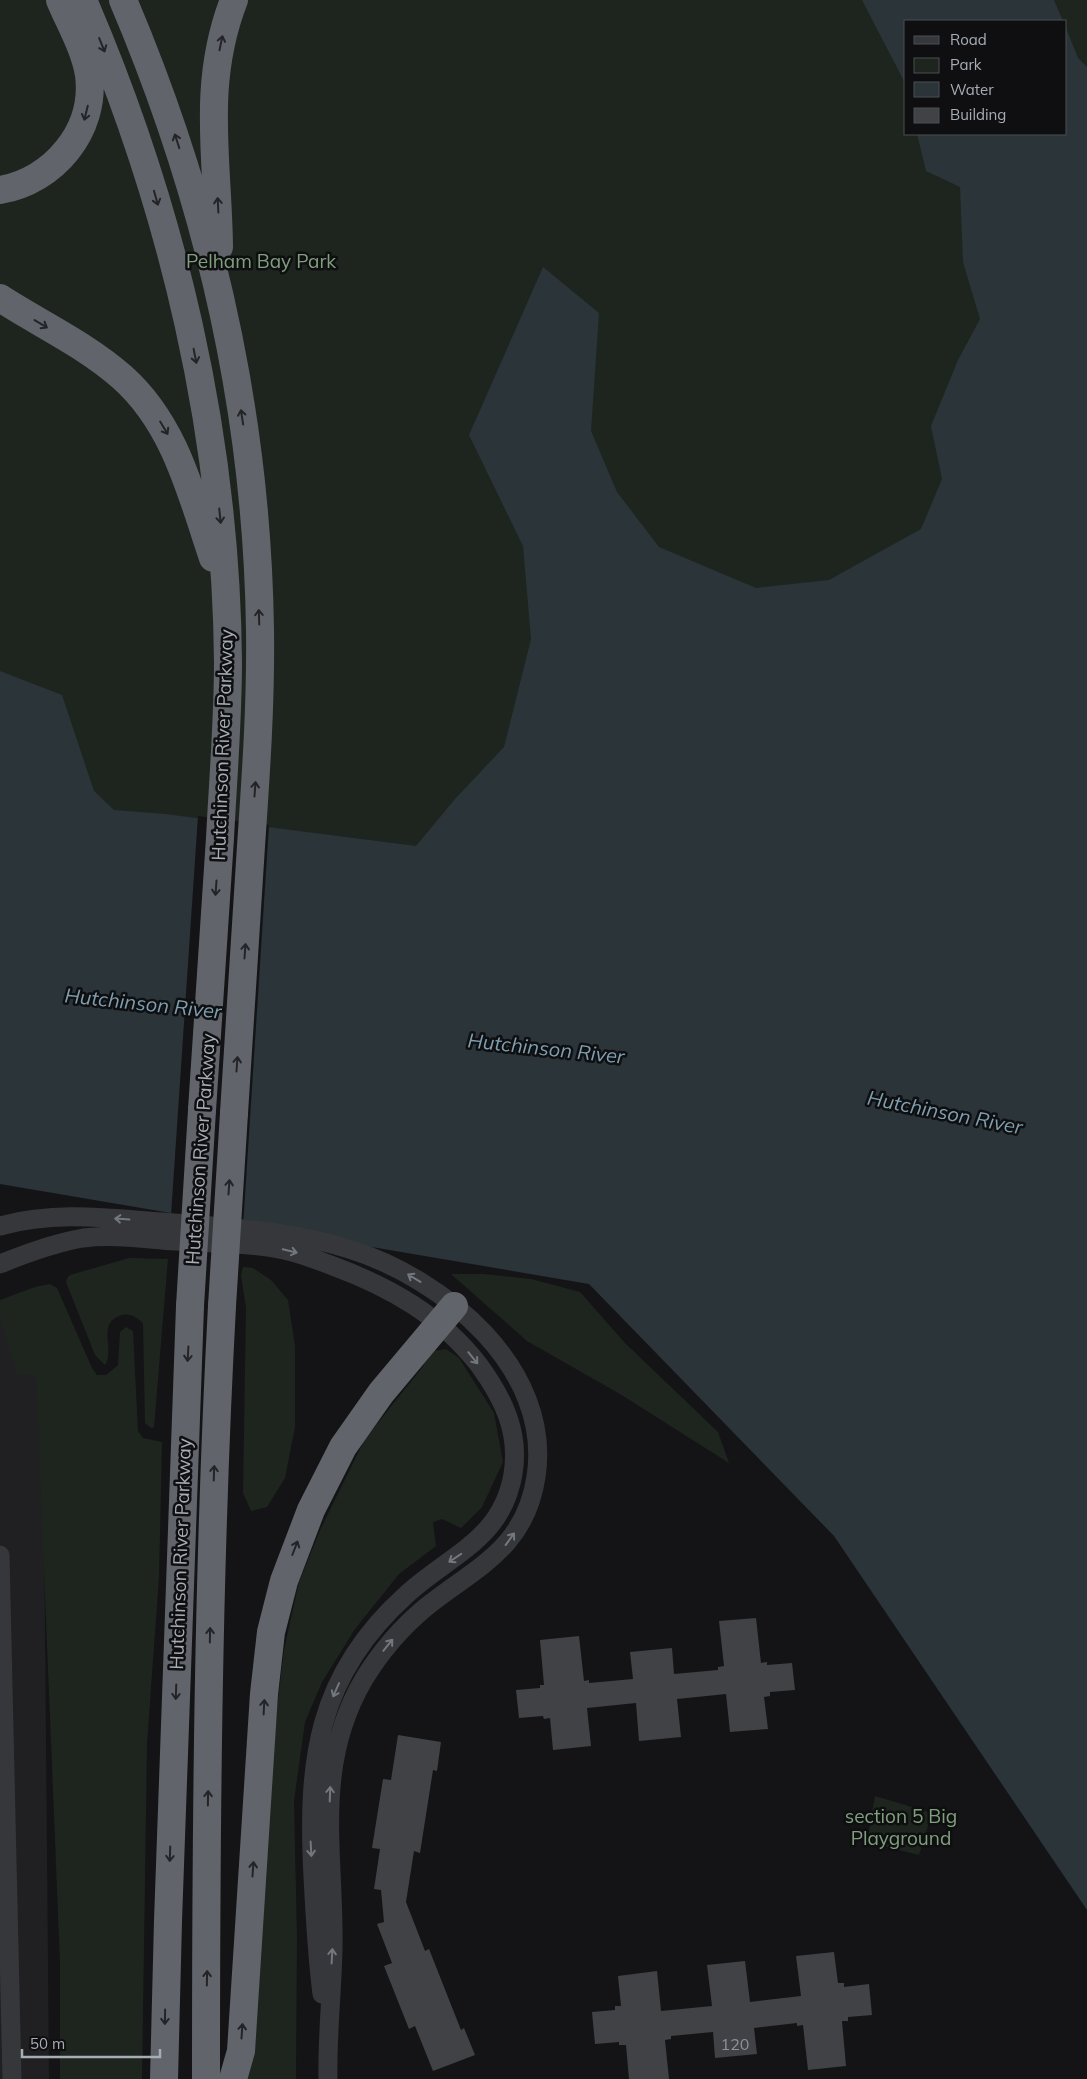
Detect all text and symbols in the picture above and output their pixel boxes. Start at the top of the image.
legend [904,20,1067,135]
text: Road [950,30,987,49]
one-way arrow [216,36,226,52]
one-way arrow [97,37,107,52]
text: Park [950,55,982,74]
text: Water [950,80,994,99]
one-way arrow [81,104,90,120]
text: Building [950,105,1006,124]
one-way arrow [172,134,181,149]
one-way arrow [152,190,162,206]
one-way arrow [213,197,223,214]
park label: Pelham Bay Park [186,249,336,273]
one-way arrow [34,319,48,330]
one-way arrow [191,347,201,363]
one-way arrow [237,409,247,425]
one-way arrow [159,420,169,434]
one-way arrow [215,508,225,524]
one-way arrow [255,609,264,625]
street label: Hutchinson River Parkway [206,629,238,861]
one-way arrow [250,781,259,797]
one-way arrow [212,880,221,896]
one-way arrow [240,944,249,960]
water label: Hutchinson River [63,982,223,1024]
water label: Hutchinson River [466,1027,626,1069]
street label: Hutchinson River Parkway [180,1033,220,1265]
one-way arrow [233,1057,242,1073]
water label: Hutchinson River [865,1085,1025,1139]
one-way arrow [225,1180,234,1196]
one-way arrow [115,1215,131,1224]
one-way arrow [281,1247,297,1256]
one-way arrow [407,1273,421,1283]
one-way arrow [183,1346,192,1362]
one-way arrow [468,1351,479,1364]
street label: Hutchinson River Parkway [164,1438,196,1670]
one-way arrow [210,1465,219,1481]
one-way arrow [504,1533,515,1546]
one-way arrow [291,1541,300,1557]
one-way arrow [448,1553,462,1563]
one-way arrow [206,1628,215,1644]
one-way arrow [383,1639,394,1652]
one-way arrow [331,1682,341,1697]
one-way arrow [171,1683,180,1699]
one-way arrow [259,1699,268,1715]
one-way arrow [325,1786,335,1802]
one-way arrow [203,1790,213,1806]
park label: section 5 Big Playground [845,1804,957,1850]
one-way arrow [307,1840,316,1856]
one-way arrow [165,1846,175,1862]
one-way arrow [248,1862,257,1878]
one-way arrow [328,1948,337,1964]
one-way arrow [202,1970,212,1986]
one-way arrow [161,2008,170,2024]
one-way arrow [238,2024,247,2040]
scale bar [22,2026,160,2058]
text: 50 m [30,2034,65,2053]
house number: 120 [721,2034,749,2054]

